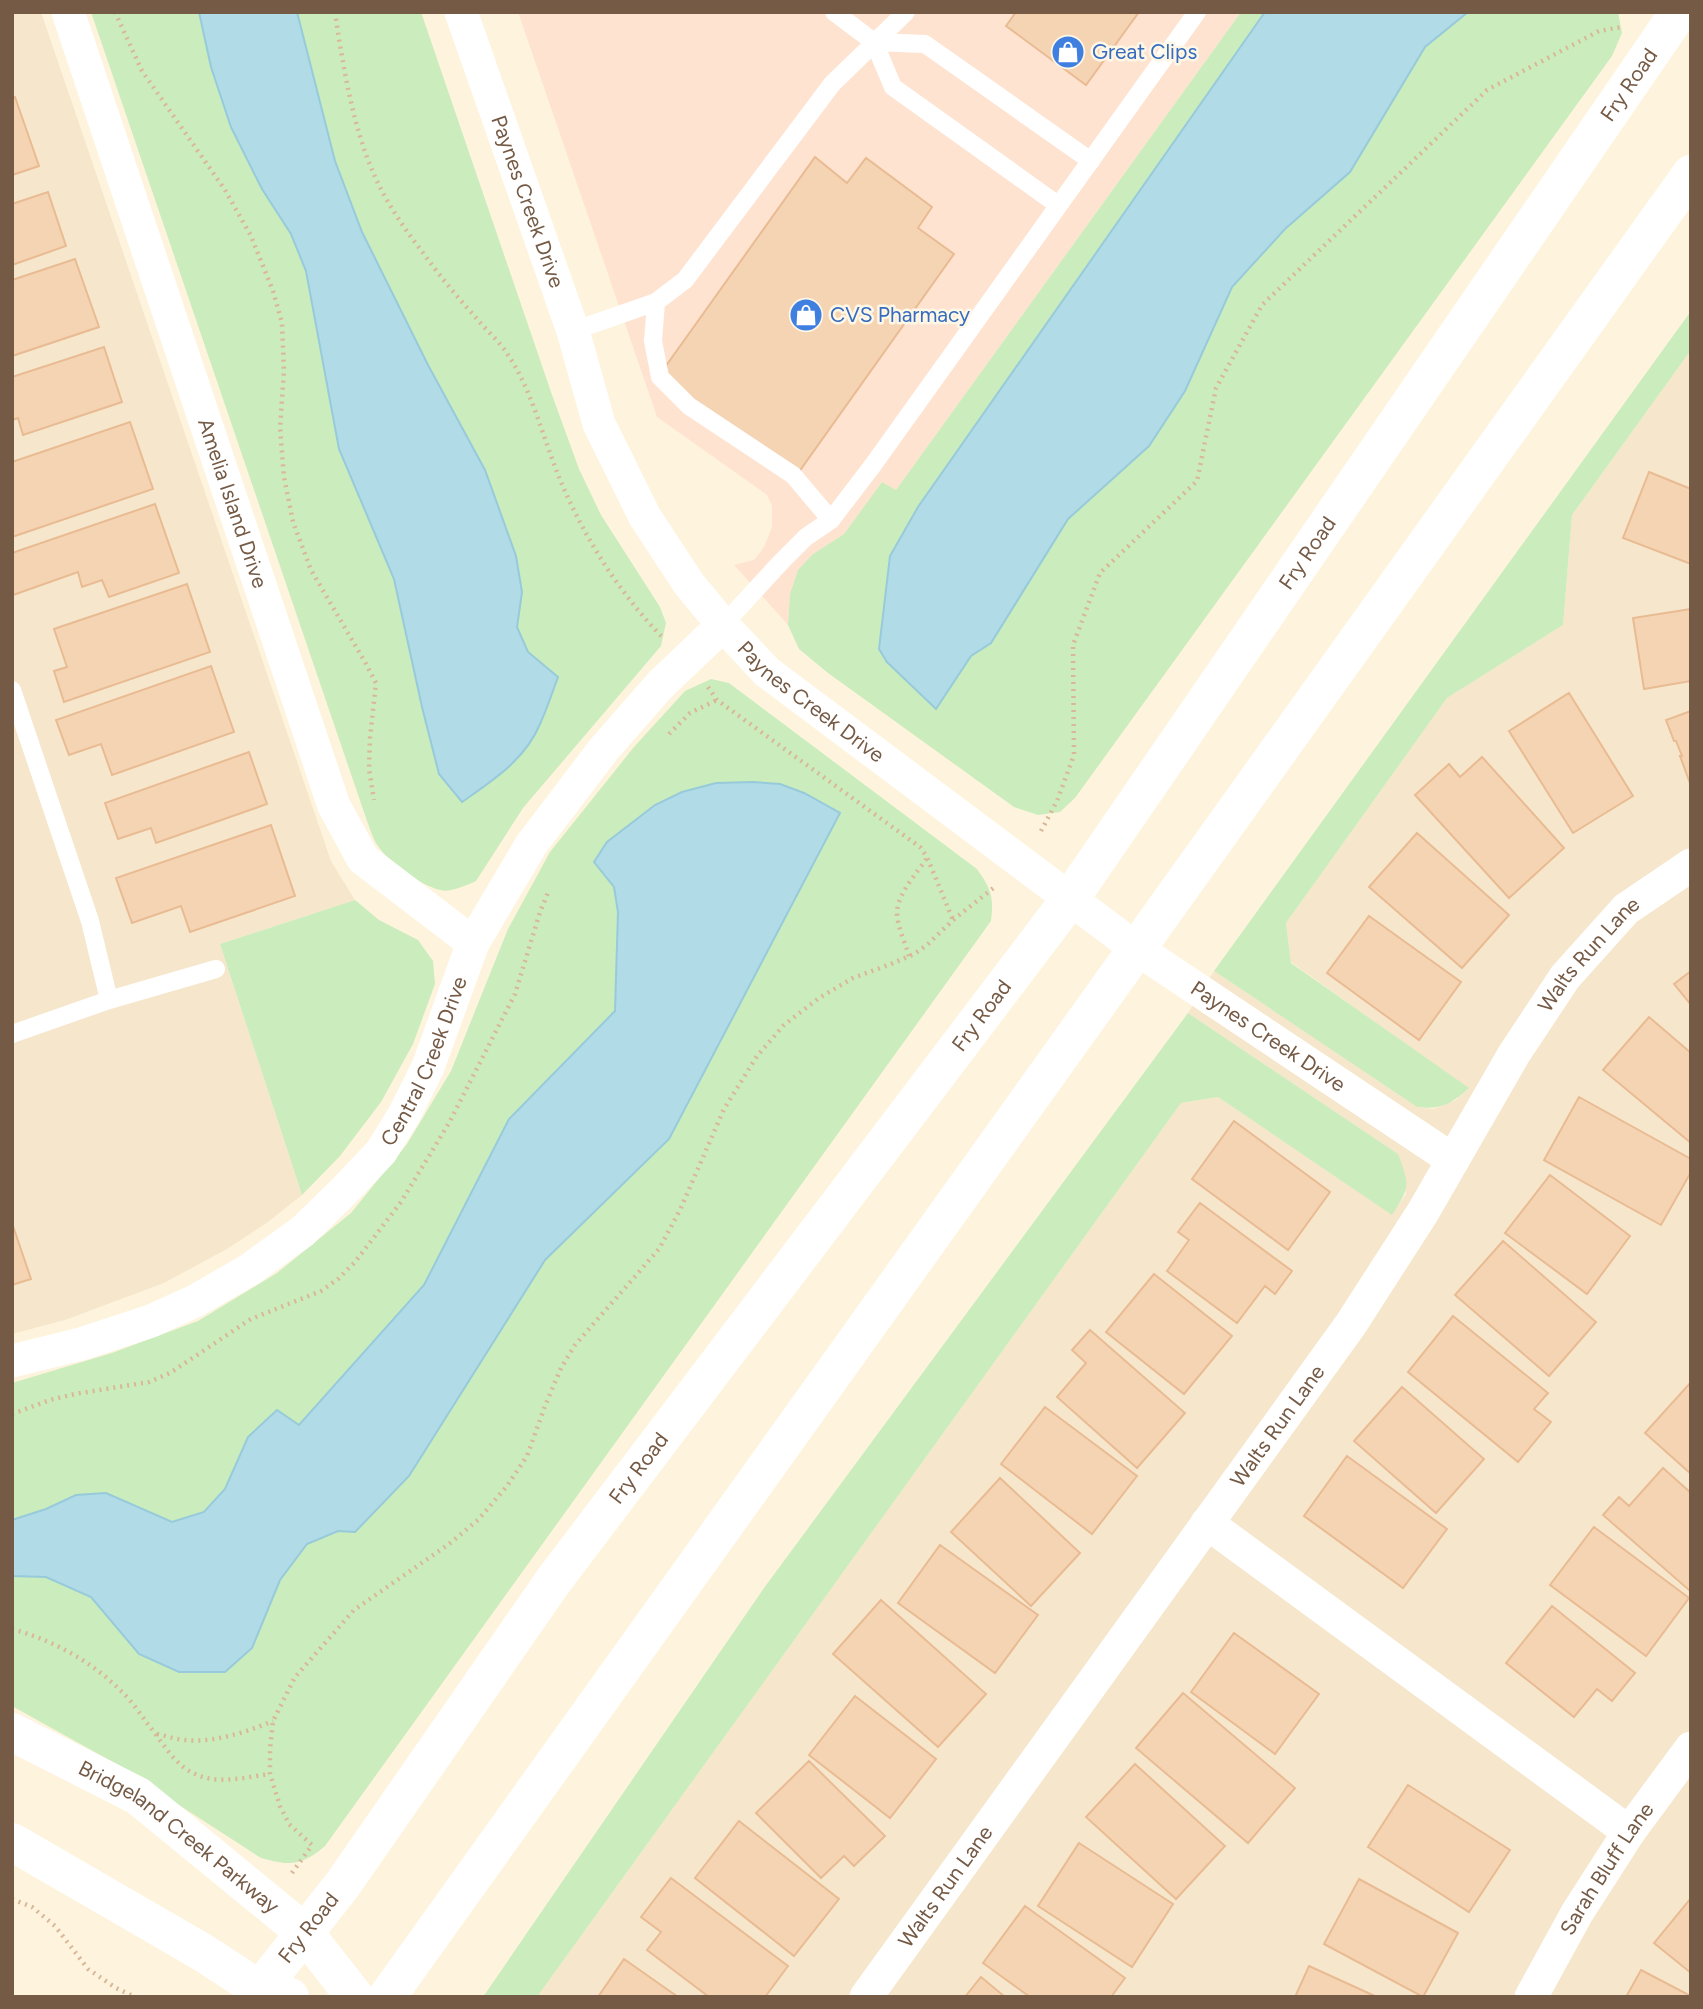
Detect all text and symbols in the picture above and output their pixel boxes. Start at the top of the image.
shop icon: Great Clips [1049,33,1087,71]
place label: Great Clips [1092,39,1197,64]
street label: Fry Road [1595,43,1662,126]
street label: Paynes Creek Drive [486,112,570,291]
shop icon: CVS Pharmacy [787,296,825,334]
place label: CVS Pharmacy [830,302,970,327]
street label: Amelia Island Drive [193,415,273,591]
street label: Fry Road [1273,511,1341,594]
street label: Paynes Creek Drive [732,636,889,767]
street label: Walts Run Lane [1532,891,1644,1017]
street label: Central Creek Drive [375,973,472,1150]
street label: Fry Road [946,975,1016,1056]
street label: Paynes Creek Drive [1186,975,1351,1097]
street label: Walts Run Lane [1225,1360,1329,1491]
street label: Fry Road [603,1427,673,1509]
street label: Bridgeland Creek Parkway [74,1755,284,1918]
street label: Sarah Bluff Lane [1554,1797,1659,1939]
street label: Walts Run Lane [893,1821,997,1952]
street label: Fry Road [273,1887,344,1968]

